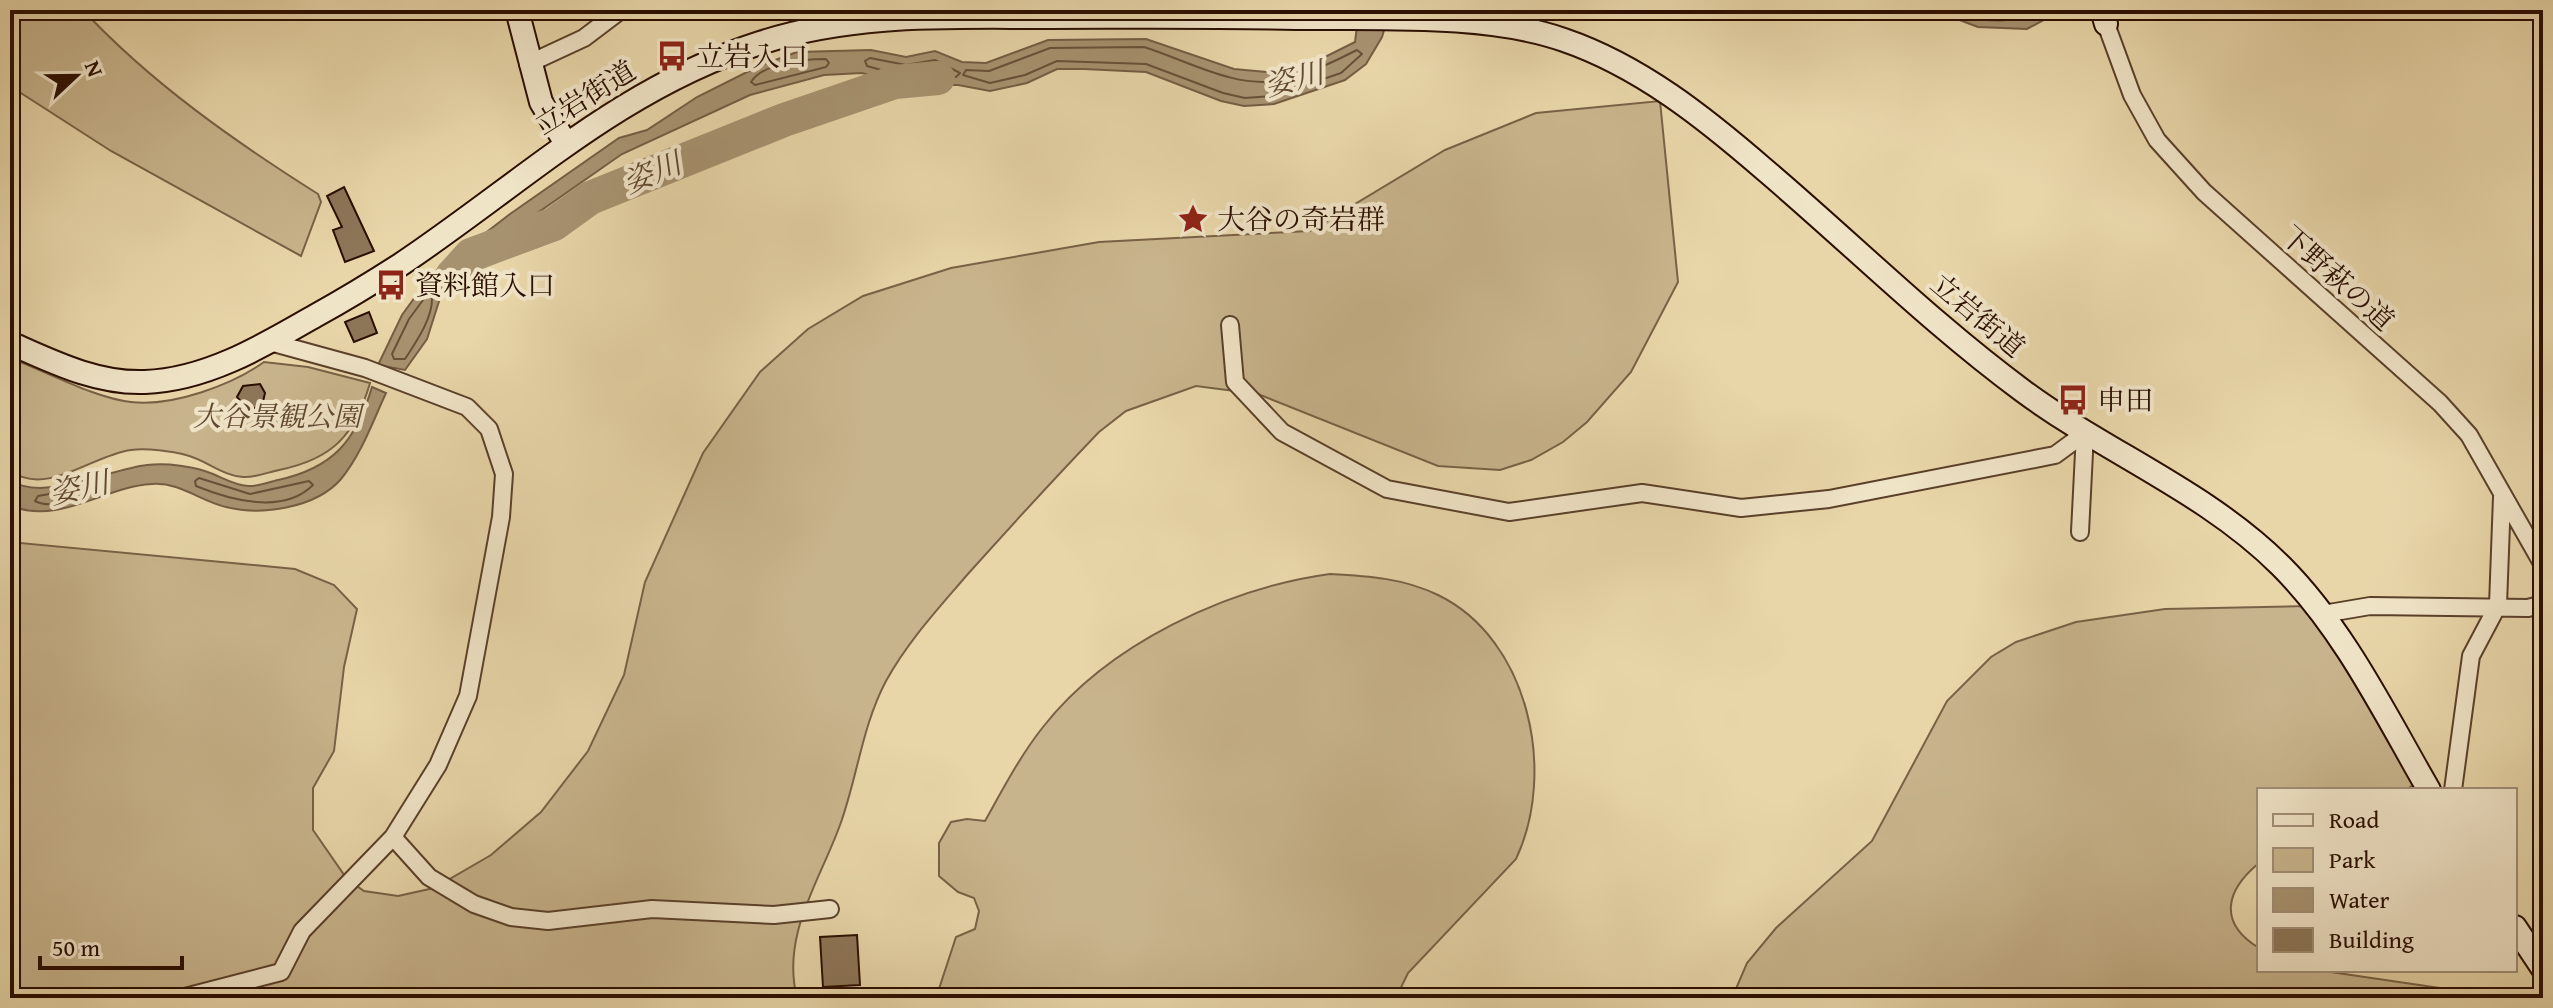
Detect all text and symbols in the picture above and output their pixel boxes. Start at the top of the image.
place label: 立岩入口 [696,35,808,76]
north arrow [36,36,116,116]
bus stop icon: 立岩入口 [655,39,689,73]
water label: 姿川 [1259,49,1331,107]
street label: 立岩街道 [526,50,643,144]
text: N [77,56,112,82]
water label: 姿川 [616,139,690,204]
place label: 大谷の奇岩群 [1217,198,1385,239]
place icon: 大谷の奇岩群 [1176,202,1210,236]
street label: 下野萩の道 [2273,216,2404,340]
street label: 立岩街道 [1922,263,2034,366]
place label: 資料館入口 [415,264,555,305]
bus stop icon: 資料館入口 [374,268,408,302]
place label: 申田 [2097,379,2153,420]
bus stop icon: 申田 [2056,383,2090,417]
park label: 大谷景観公園 [193,395,365,436]
water label: 姿川 [45,459,116,515]
legend [2257,788,2517,972]
text: Road [2329,802,2379,837]
text: Park [2329,842,2376,877]
text: Water [2329,882,2390,917]
scale bar [40,920,182,970]
text: Building [2329,922,2414,957]
text: 50 m [52,930,100,965]

